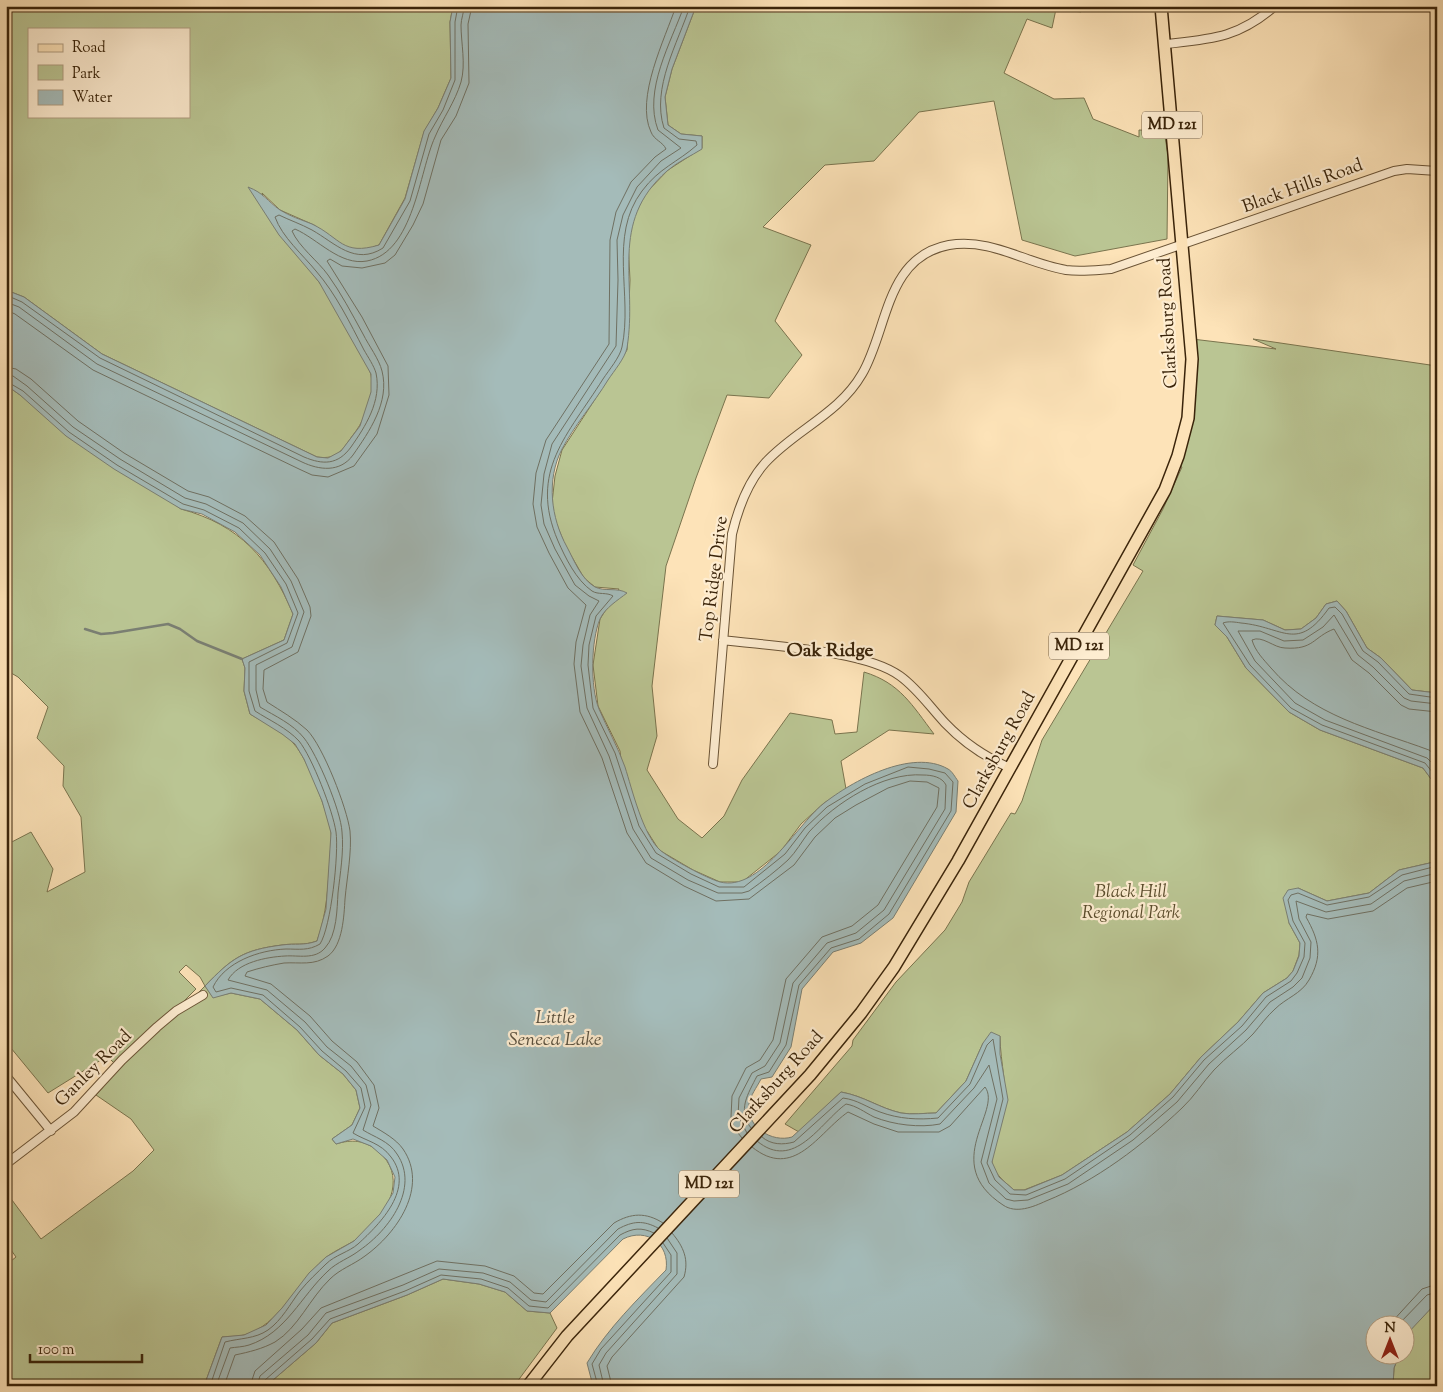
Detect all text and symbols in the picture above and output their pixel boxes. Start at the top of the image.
legend [28,28,190,118]
text: Road [72,38,106,59]
text: Park [72,64,101,85]
text: Water [72,88,113,109]
road number: MD 121 [1142,112,1202,138]
street label: Black Hills Road [1239,153,1367,221]
street label: Clarksburg Road [1153,257,1185,389]
street label: Top Ridge Drive [694,515,736,643]
road number: MD 121 [1049,632,1109,659]
district label: Oak Ridge [787,638,874,665]
street label: Clarksburg Road [957,687,1043,815]
park label: Black Hill Regional Park [1082,880,1180,927]
water label: Little Seneca Lake [508,1005,602,1054]
street label: Ganley Road [49,1024,139,1114]
street label: Clarksburg Road [724,1026,830,1140]
road number: MD 121 [679,1170,739,1198]
north arrow [1366,1314,1416,1364]
text: N [1384,1319,1396,1339]
scale bar [30,1332,142,1364]
text: 100 m [38,1340,75,1361]

